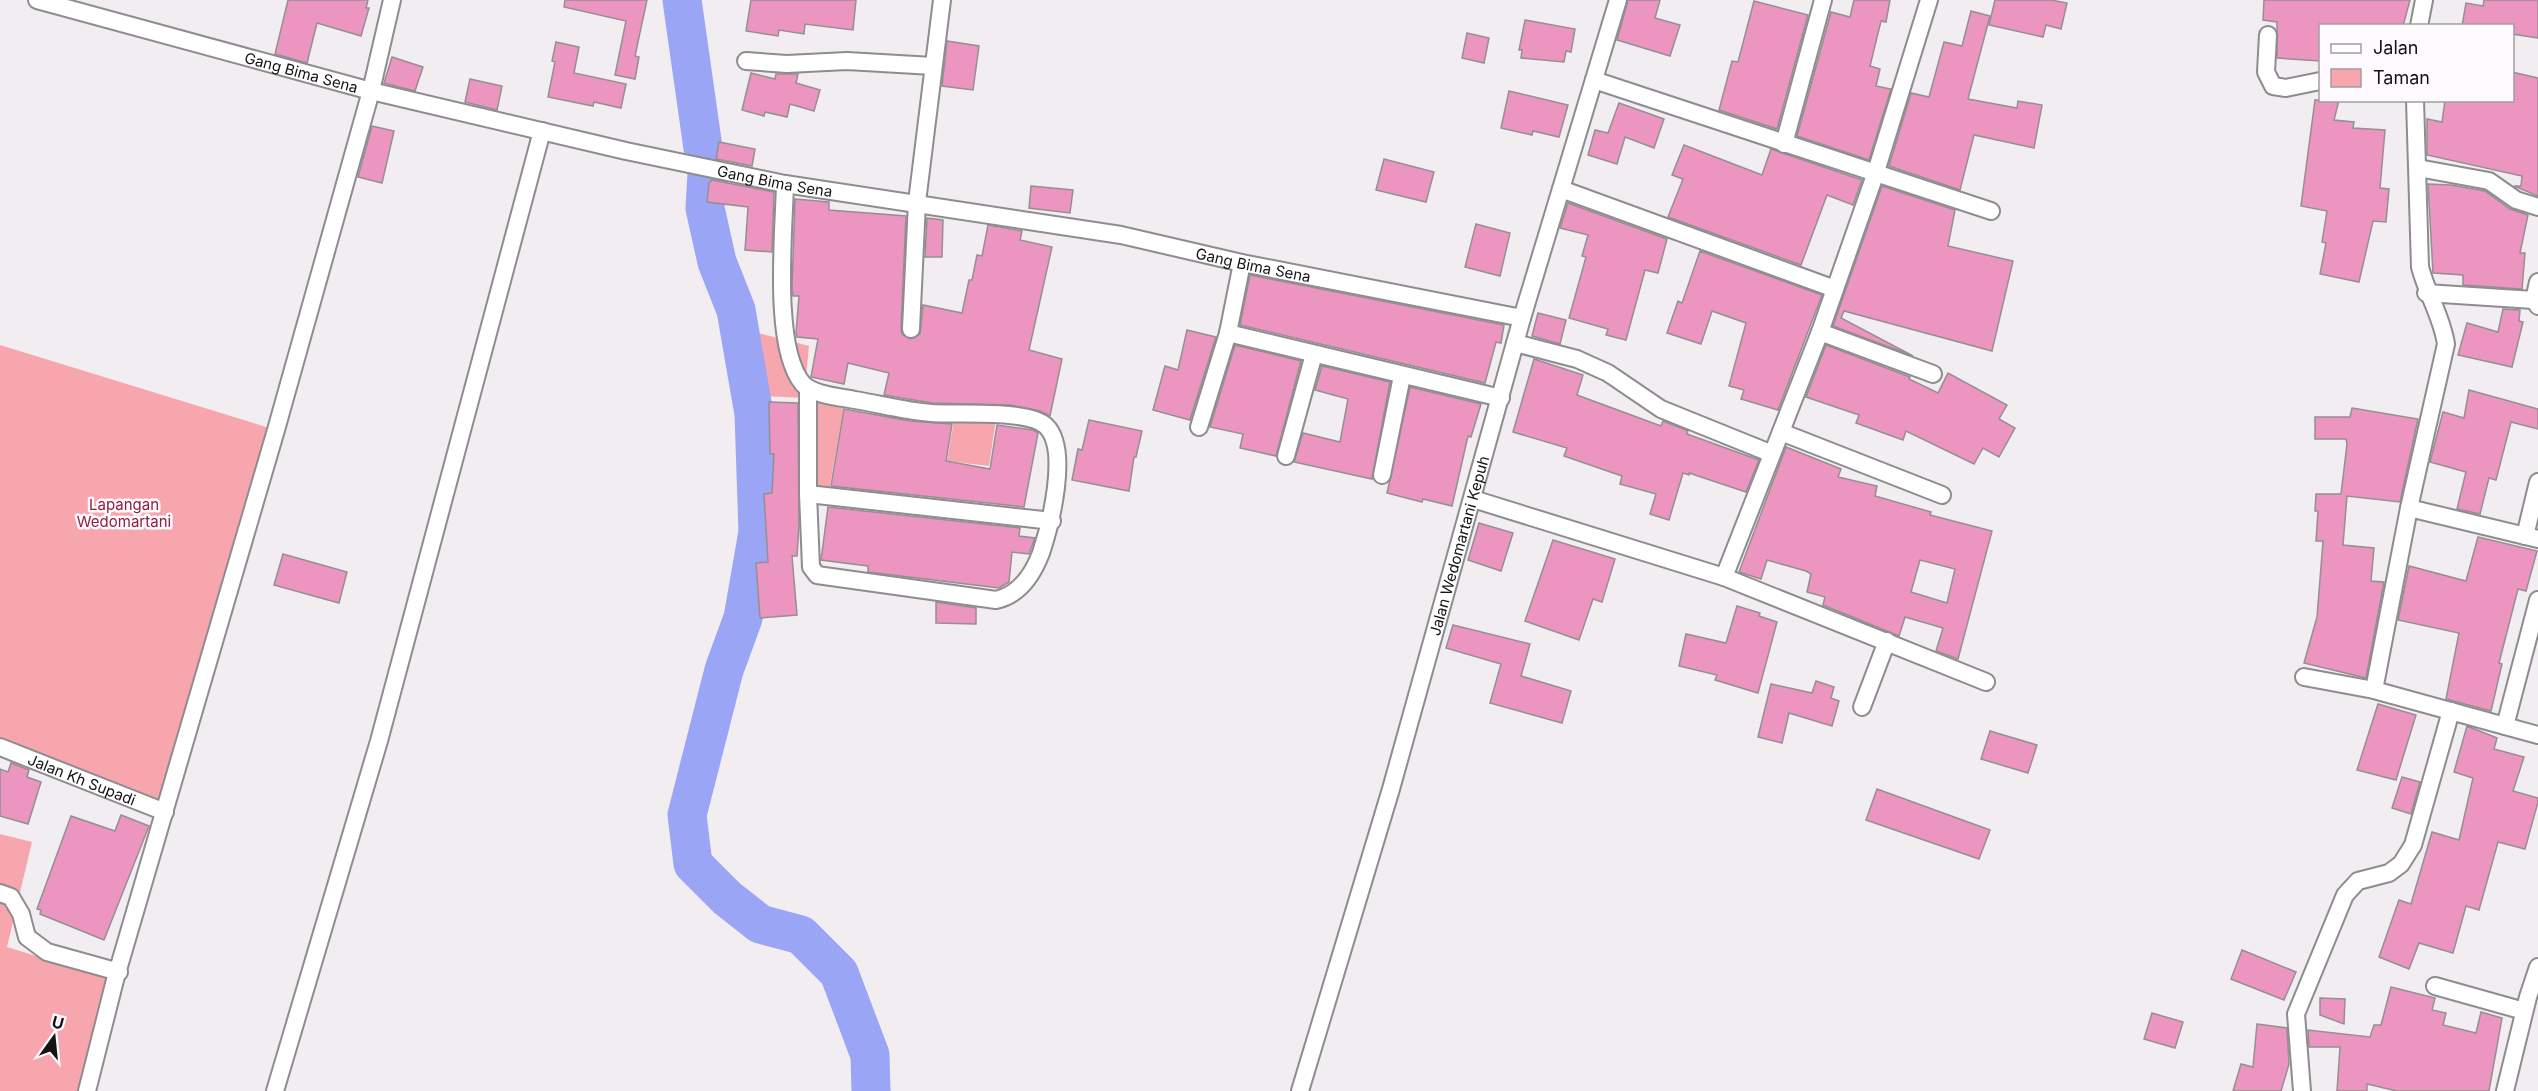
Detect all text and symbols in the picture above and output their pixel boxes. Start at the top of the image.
legend [2319,24,2514,102]
text: Jalan [2373,37,2418,58]
street label: Gang Bima Sena [242,47,360,97]
text: Taman [2373,67,2430,88]
street label: Gang Bima Sena [716,161,834,201]
street label: Gang Bima Sena [1194,243,1312,286]
street label: Jalan Wedomartani Kepuh [1425,454,1493,638]
park label: Lapangan Wedomartani [77,495,171,531]
street label: Jalan Kh Supadi [25,749,139,809]
north arrow [24,1007,84,1067]
text: U [50,1011,66,1034]

